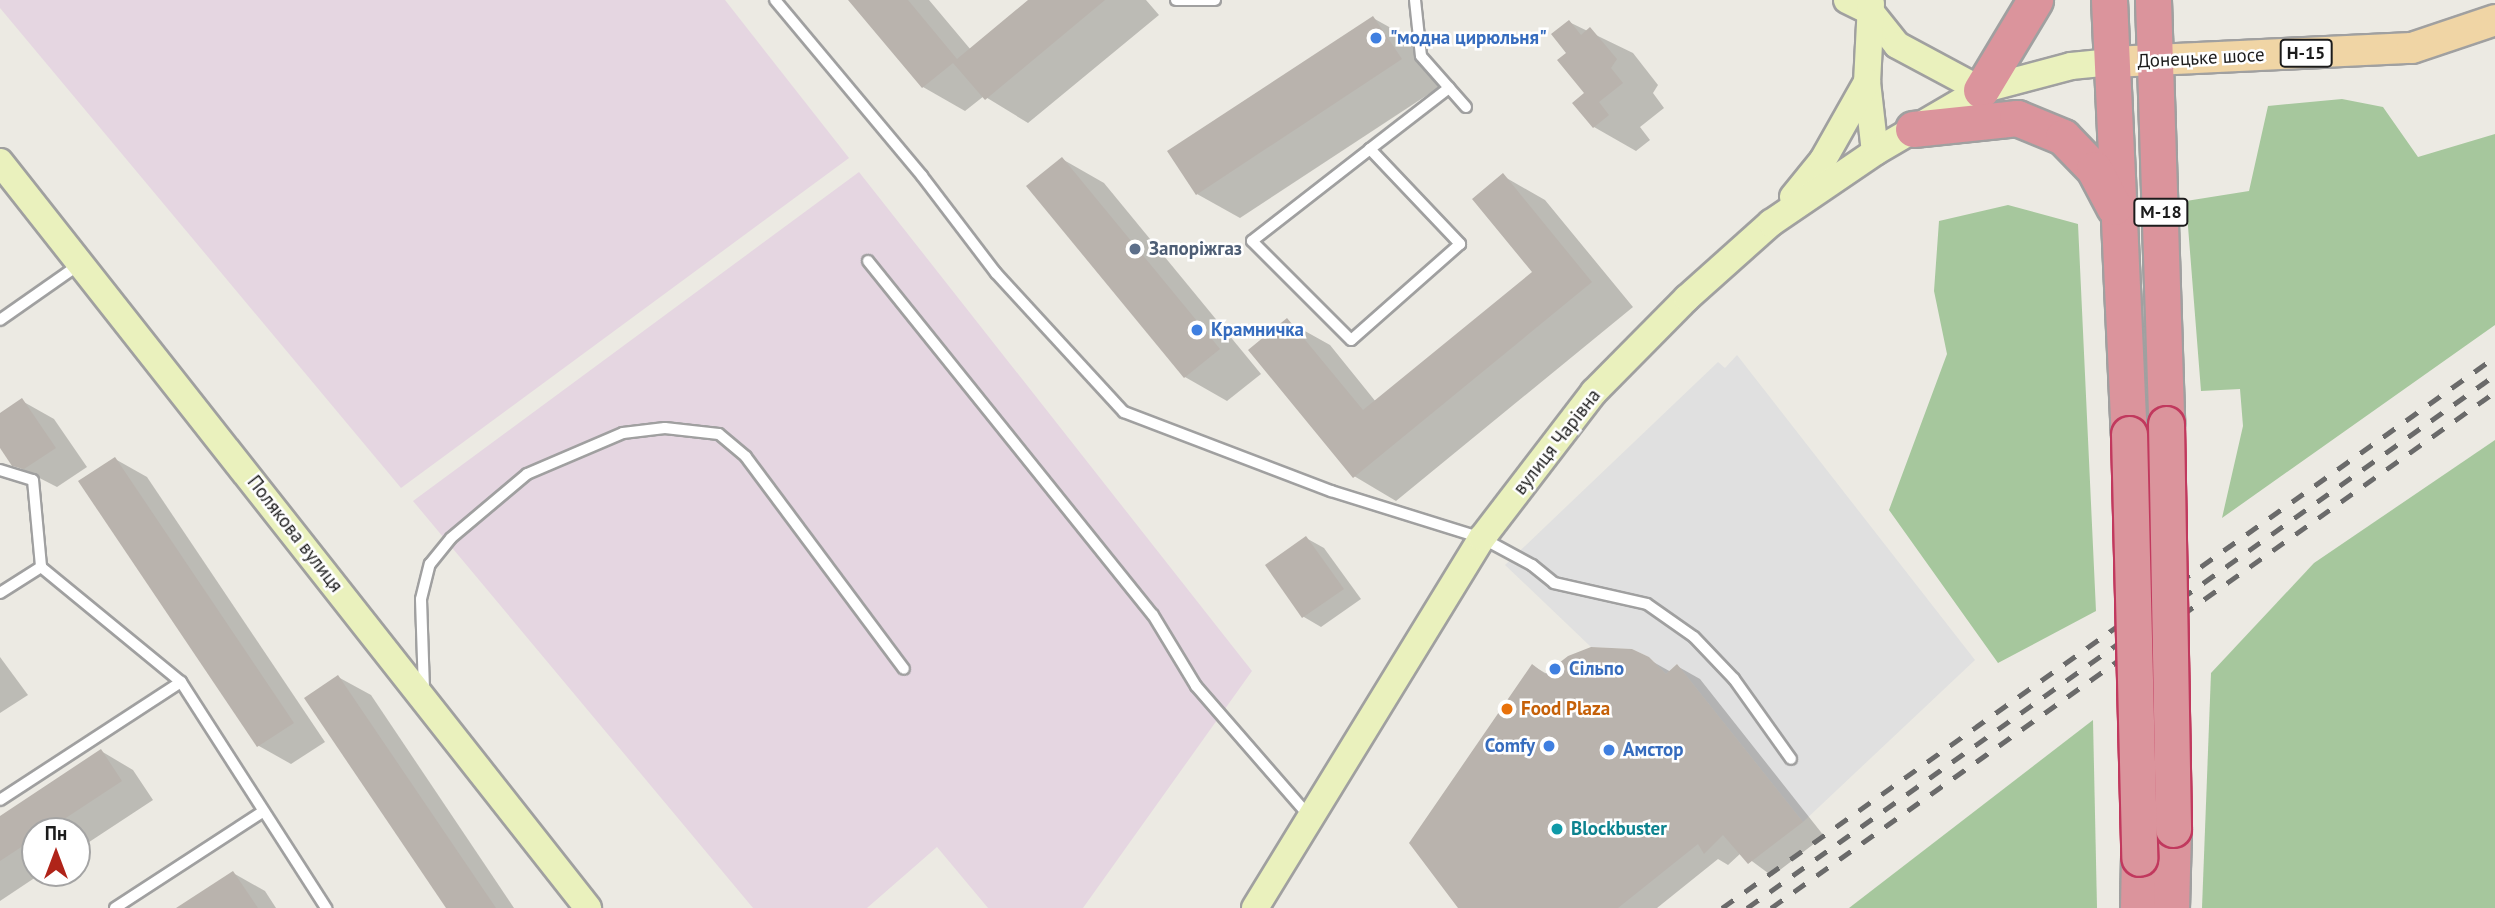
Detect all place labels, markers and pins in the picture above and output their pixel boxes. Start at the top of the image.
place label: "модна цирюльня" [1390,27,1547,49]
marker: "модна цирюльня" [1368,30,1384,46]
place label: Запоріжгаз [1149,238,1242,260]
marker: Запоріжгаз [1127,241,1143,257]
place label: Крамничка [1211,319,1304,341]
marker: Крамничка [1189,322,1205,338]
place label: Сільпо [1569,658,1624,680]
marker: Сільпо [1547,661,1563,677]
place label: Food Plaza [1521,698,1610,720]
marker: Food Plaza [1499,701,1515,717]
place label: Comfy [1485,735,1535,757]
marker: Comfy [1541,738,1557,754]
place label: Амстор [1623,739,1684,761]
marker: Амстор [1601,742,1617,758]
place label: Blockbuster [1571,818,1667,840]
marker: Blockbuster [1549,821,1565,837]

